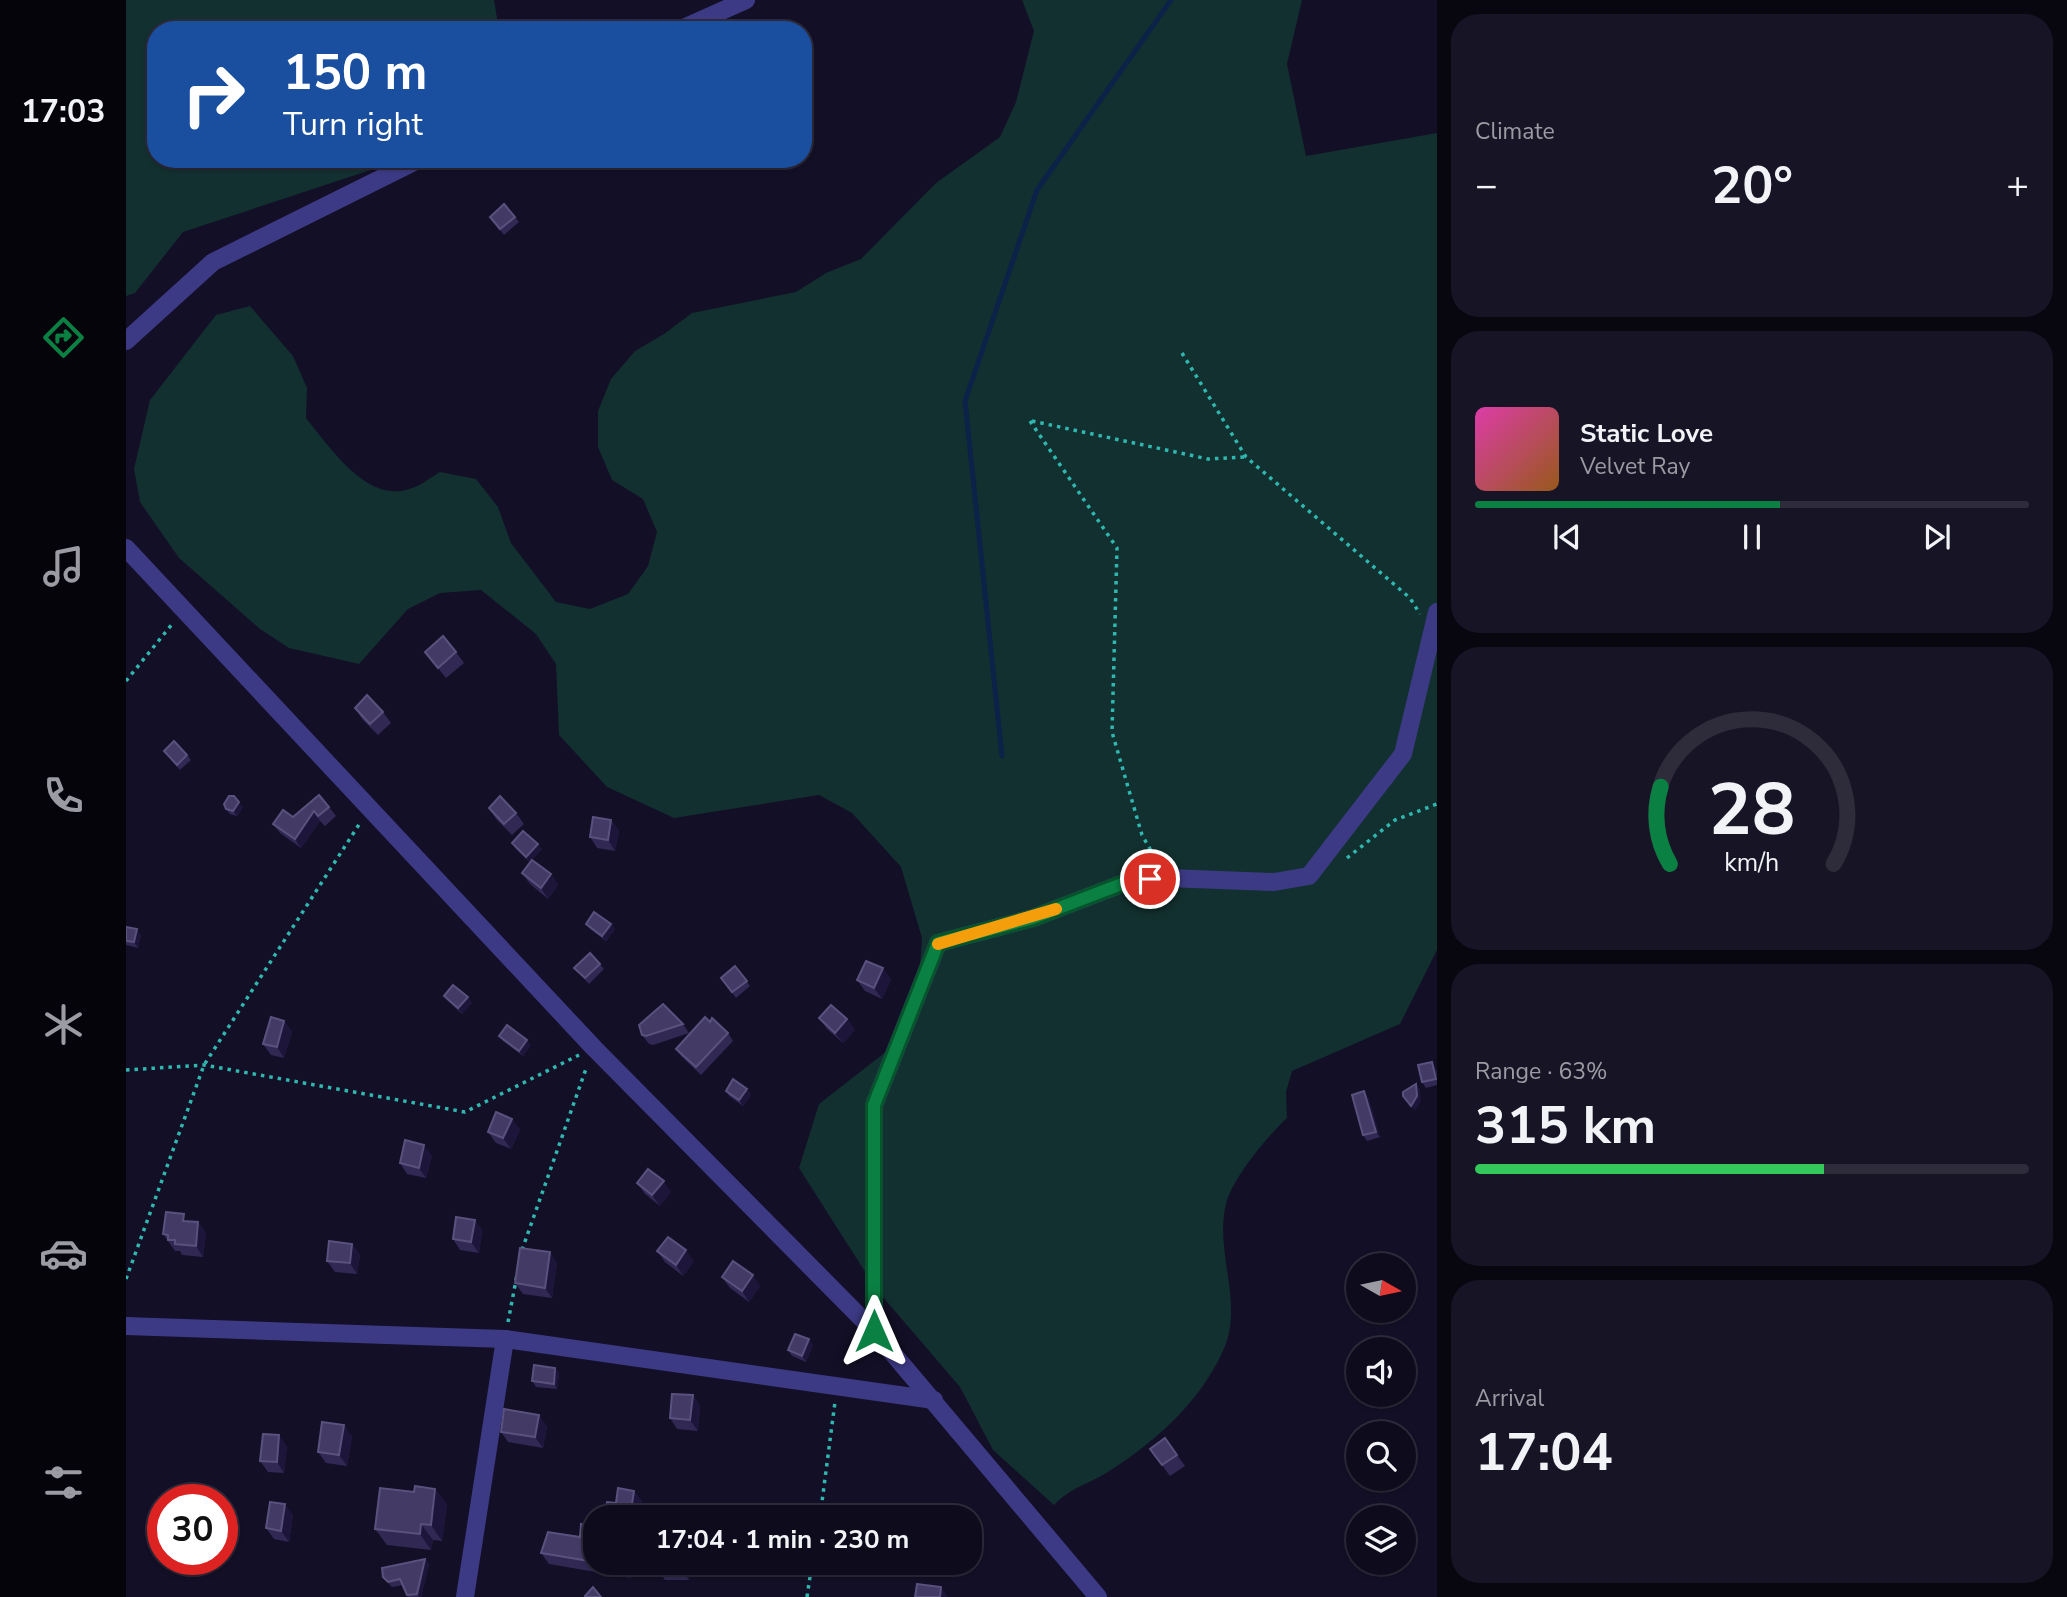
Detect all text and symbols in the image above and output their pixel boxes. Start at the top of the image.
text: 150 m [283,39,427,106]
icon: right [168,49,259,140]
text: 17:03 [21,90,105,133]
text: Turn right [283,103,423,146]
text: Climate [1475,116,1555,147]
text: 20° [1711,150,1793,221]
text: − [1475,160,1498,211]
text: + [2006,160,2029,211]
icon: directions [39,313,88,362]
text: Static Love [1580,416,1713,451]
text: Velvet Ray [1580,451,1690,482]
icon: previous [1548,518,1586,556]
icon: pause [1733,518,1771,556]
icon: next [1918,518,1956,556]
icon: music [39,542,88,591]
text: 28 [1708,761,1796,861]
icon: phone [39,771,88,820]
text: km/h [1724,846,1780,880]
pin [1120,849,1180,909]
icon: arrive [1131,860,1169,898]
icon: climate [39,1000,88,1049]
text: Range · 63% [1475,1056,1607,1087]
text: 315 km [1475,1090,1656,1161]
icon: car [39,1229,88,1278]
north arrow [1346,1253,1416,1323]
map controls [1346,1253,1416,1575]
position arrow [837,1294,911,1368]
button: sound [1346,1337,1416,1407]
text: Arrival [1475,1383,1544,1414]
text: 17:04 [1475,1417,1613,1488]
button: search [1346,1421,1416,1491]
icon: filters [39,1458,88,1507]
speed limit sign: 30 [147,1484,238,1575]
button: layers [1346,1505,1416,1575]
text: 17:04 · 1 min · 230 m [656,1522,909,1557]

